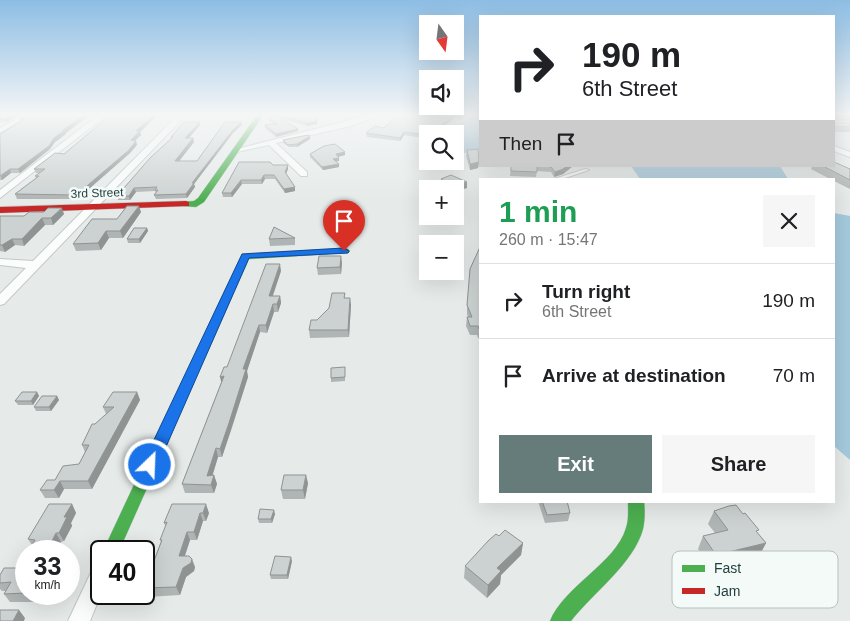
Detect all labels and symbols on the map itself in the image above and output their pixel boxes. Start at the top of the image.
north arrow [419,15,464,60]
street label: 3rd Street [70,185,124,201]
pin [323,200,365,251]
position arrow [123,438,175,490]
speed limit sign: 40 [90,540,155,605]
legend [672,551,838,608]
text: Fast [714,560,741,576]
text: Jam [714,583,740,599]

